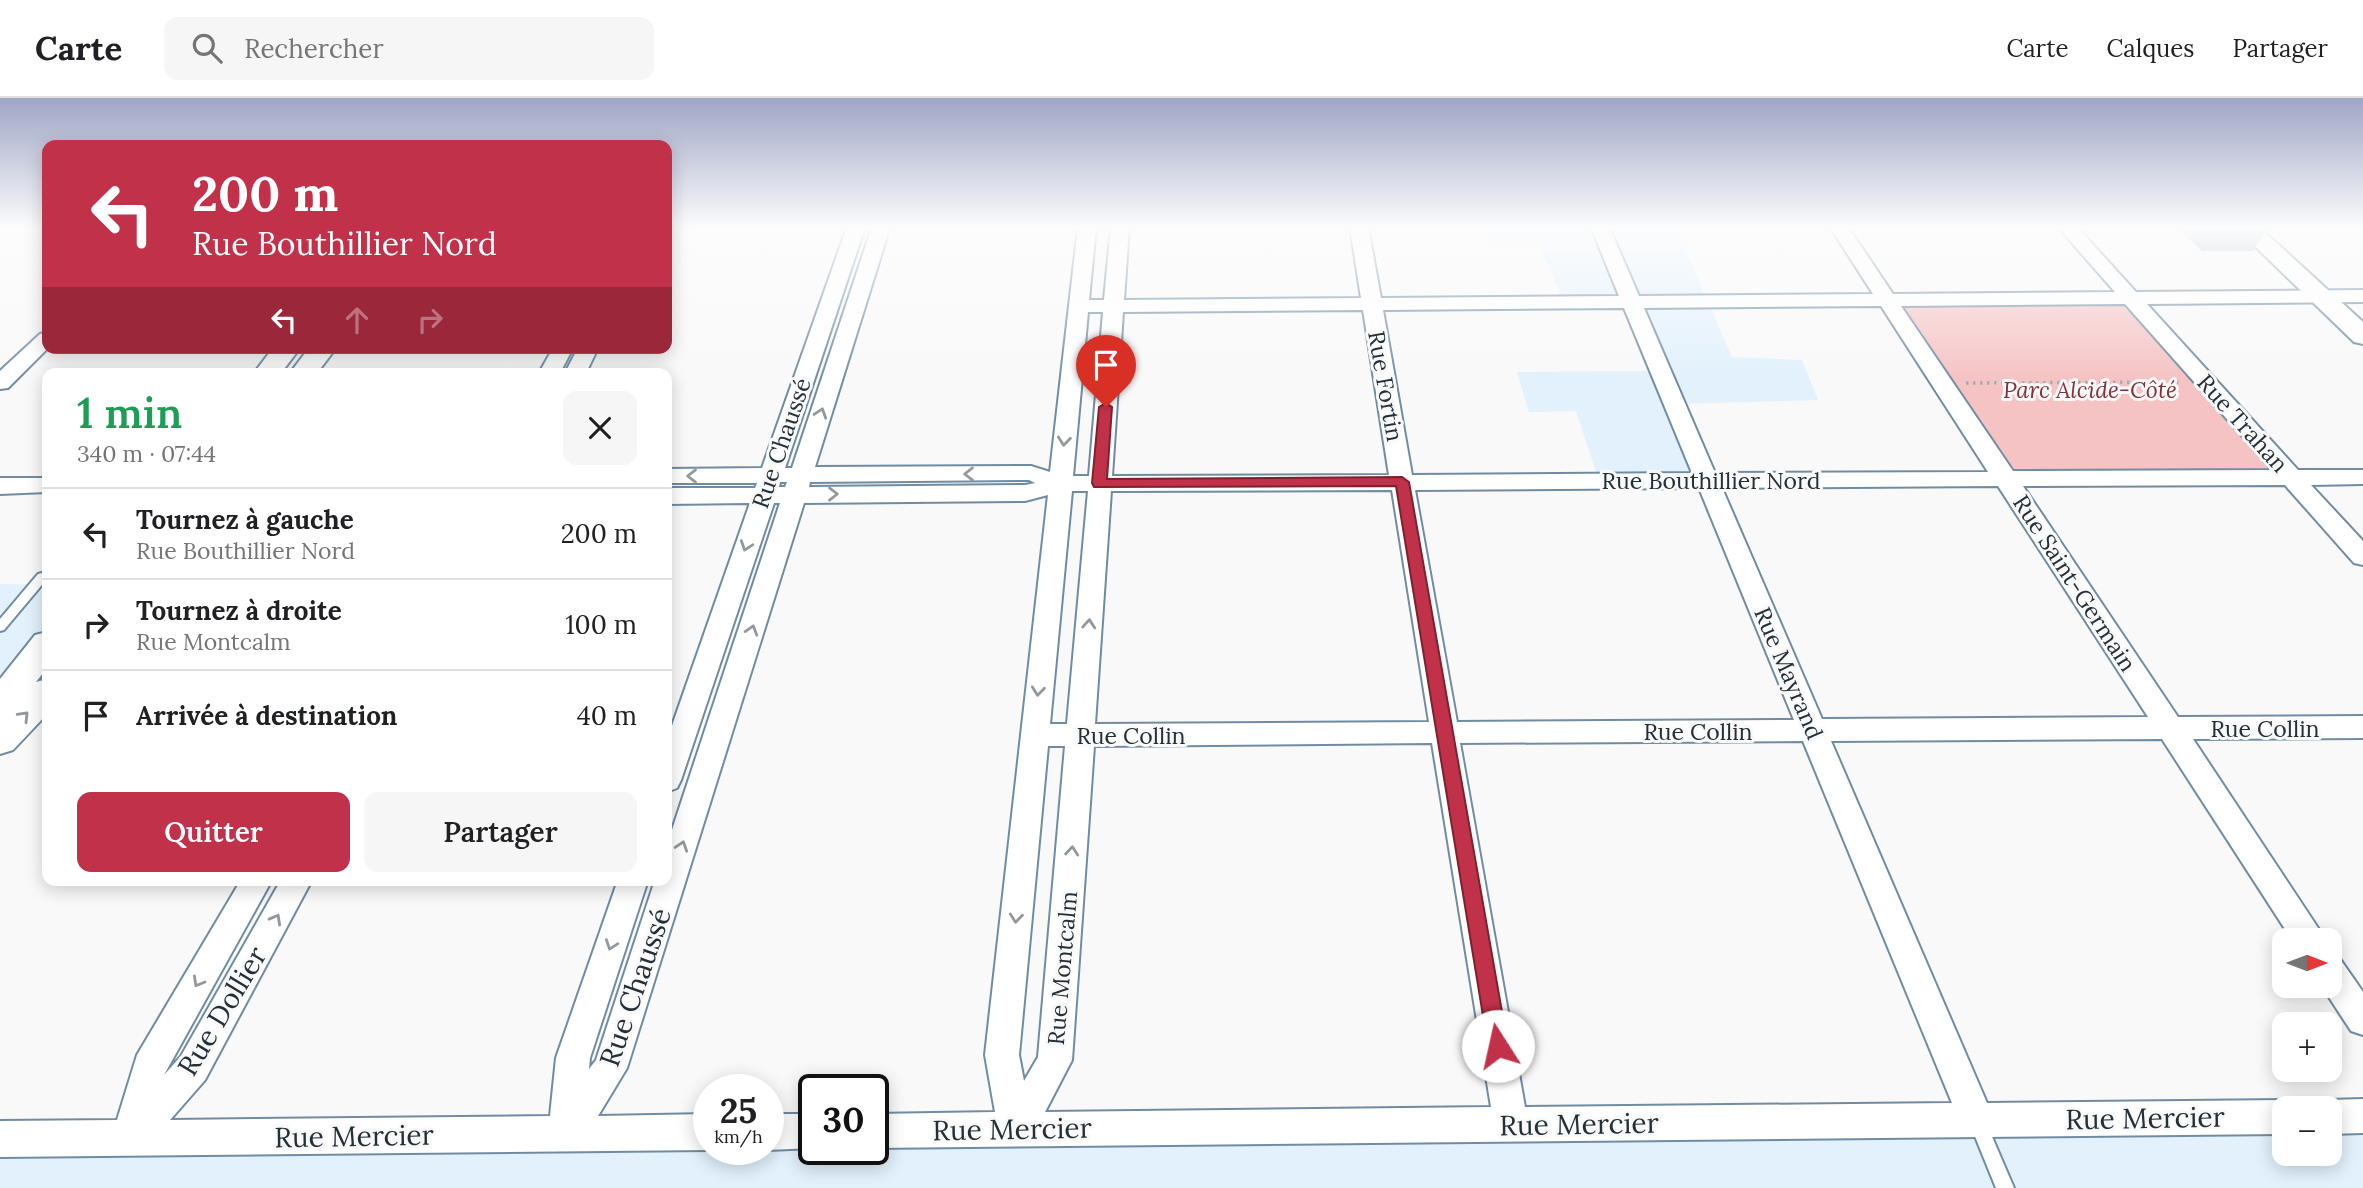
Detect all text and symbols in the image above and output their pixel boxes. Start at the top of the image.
search box [164,17,654,80]
text: Carte [35,27,122,69]
icon: search [188,29,226,67]
text: Rechercher [244,32,384,65]
text: Carte [2006,33,2068,64]
text: Calques [2106,33,2194,64]
text: Partager [2232,33,2328,64]
text: 200 m [192,162,338,224]
icon: left [77,168,168,259]
text: Rue Bouthillier Nord [192,223,497,264]
icon: left [265,301,303,339]
icon: ahead [338,301,376,339]
icon: right [411,301,449,339]
street label: Rue Fortin [1362,328,1410,444]
pin [1076,335,1136,407]
icon: arrive [1087,346,1125,384]
street label: Rue Trahan [2191,368,2295,478]
street label: Rue Chaussé [745,374,817,512]
park label: Parc Alcide-Côté [2003,375,2177,404]
text: 1 min [77,386,182,440]
button: close [563,391,637,465]
one-way arrow [813,407,827,420]
one-way arrow [1057,435,1072,446]
text: 340 m · 07:44 [77,439,216,468]
one-way arrow [963,466,973,482]
street label: Rue Bouthillier Nord [1601,466,1821,495]
one-way arrow [686,468,697,484]
one-way arrow [828,486,839,502]
street label: Rue Saint-Germain [2007,489,2143,677]
text: Tournez à gauche [136,503,354,536]
icon: left [77,515,115,553]
text: 200 m [561,517,637,550]
text: Rue Bouthillier Nord [136,536,355,565]
one-way arrow [740,539,754,552]
text: Tournez à droite [136,594,342,627]
street label: Rue Mayrand [1748,602,1830,744]
icon: right [77,606,115,644]
text: 100 m [565,608,637,641]
one-way arrow [1081,619,1096,630]
one-way arrow [743,624,758,636]
text: Rue Montcalm [136,627,291,656]
one-way arrow [1031,686,1046,697]
icon: arrive [77,697,115,735]
text: Arrivée à destination [136,699,397,732]
text: 40 m [577,699,637,732]
one-way arrow [15,711,28,724]
street label: Rue Collin [2210,714,2320,743]
street label: Rue Collin [1643,717,1753,746]
street label: Rue Collin [1076,721,1186,750]
button: Quitter [77,792,350,872]
button: Partager [364,792,637,872]
one-way arrow [674,841,689,853]
one-way arrow [1064,846,1079,857]
street label: Rue Montcalm [1041,890,1083,1046]
street label: Rue Chaussé [591,903,679,1071]
one-way arrow [1009,912,1024,923]
one-way arrow [268,914,281,926]
north arrow [2272,928,2342,998]
map controls [2272,928,2342,1166]
one-way arrow [605,938,619,951]
street label: Rue Dollier [169,940,275,1082]
one-way arrow [193,974,206,987]
position arrow [1461,1009,1535,1083]
button: + [2272,1012,2342,1082]
speed limit sign: 30 [798,1074,889,1165]
text: 25 [720,1088,757,1133]
button: − [2272,1096,2342,1166]
street label: Rue Mercier [2065,1099,2225,1137]
street label: Rue Mercier [1499,1105,1659,1143]
street label: Rue Mercier [932,1110,1092,1148]
street label: Rue Mercier [274,1117,434,1155]
text: km/h [714,1125,763,1148]

